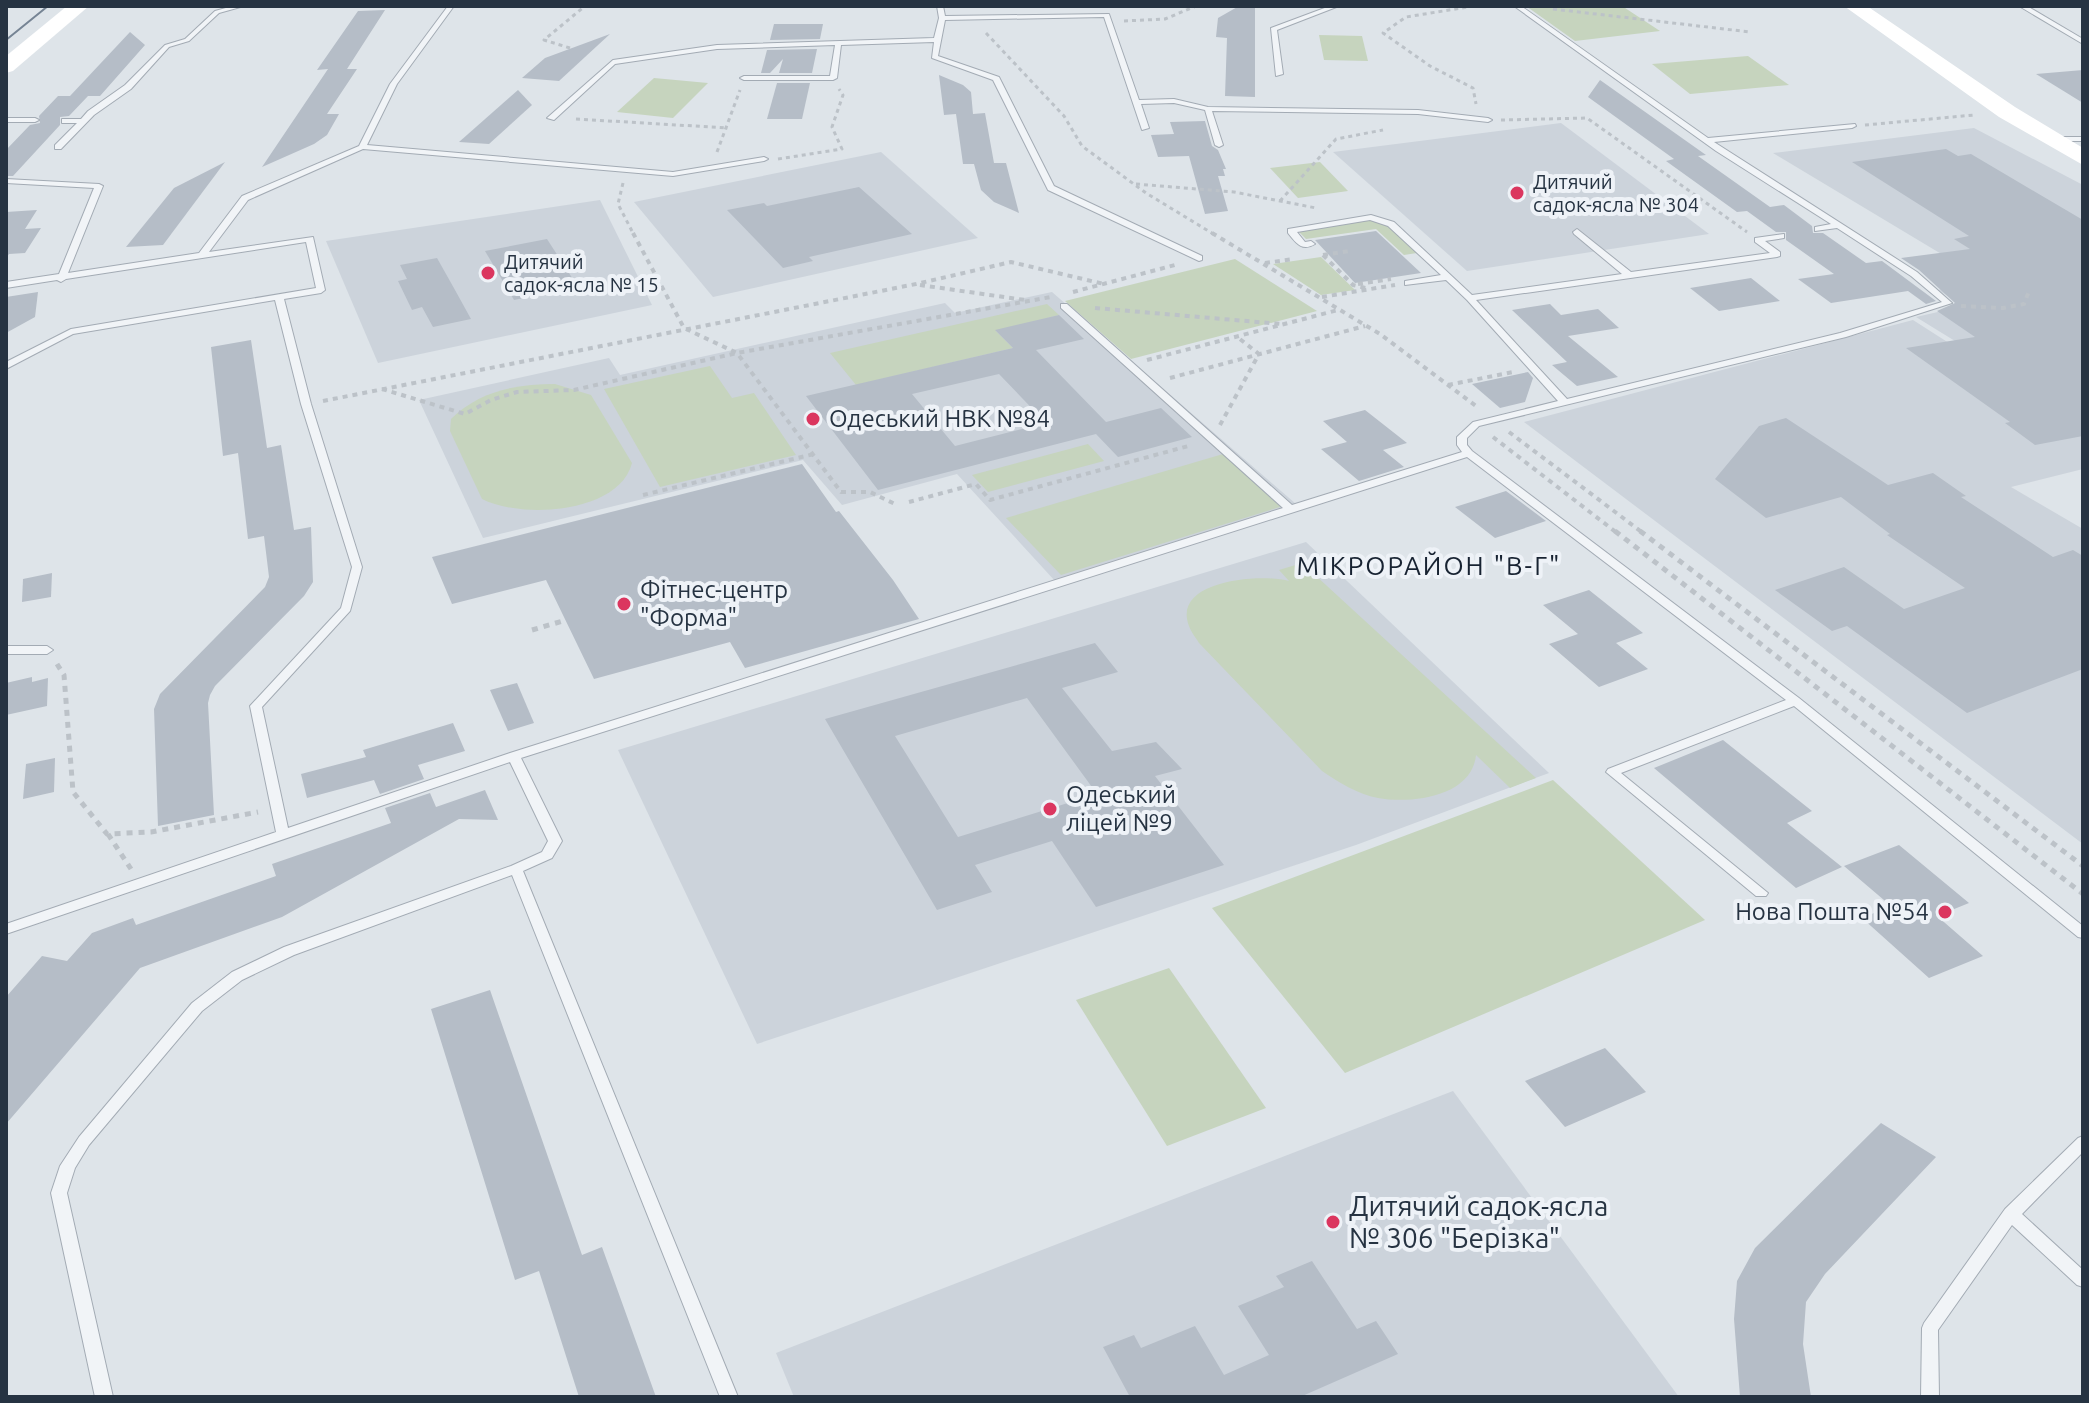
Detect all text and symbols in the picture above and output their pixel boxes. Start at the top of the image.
place label: Дитячий садок-ясла № 304 [1533,170,1699,216]
marker: Дитячий садок-ясла № 304 [1508,184,1526,202]
place label: Дитячий садок-ясла № 15 [504,250,659,296]
marker: Дитячий садок-ясла № 15 [479,264,497,282]
place label: Одеський НВК №84 [829,405,1050,432]
marker: Одеський НВК №84 [804,410,822,428]
district label: МІКРОРАЙОН "В-Г" [1297,551,1561,580]
place label: Фітнес-центр "Форма" [640,576,788,631]
marker: Фітнес-центр "Форма" [615,595,633,613]
place label: Одеський ліцей №9 [1066,781,1176,836]
marker: Одеський ліцей №9 [1041,800,1059,818]
place label: Нова Пошта №54 [1735,898,1929,925]
marker: Нова Пошта №54 [1936,903,1954,921]
place label: Дитячий садок-ясла № 306 "Берізка" [1349,1190,1608,1253]
marker: Дитячий садок-ясла № 306 "Берізка" [1324,1213,1342,1231]

